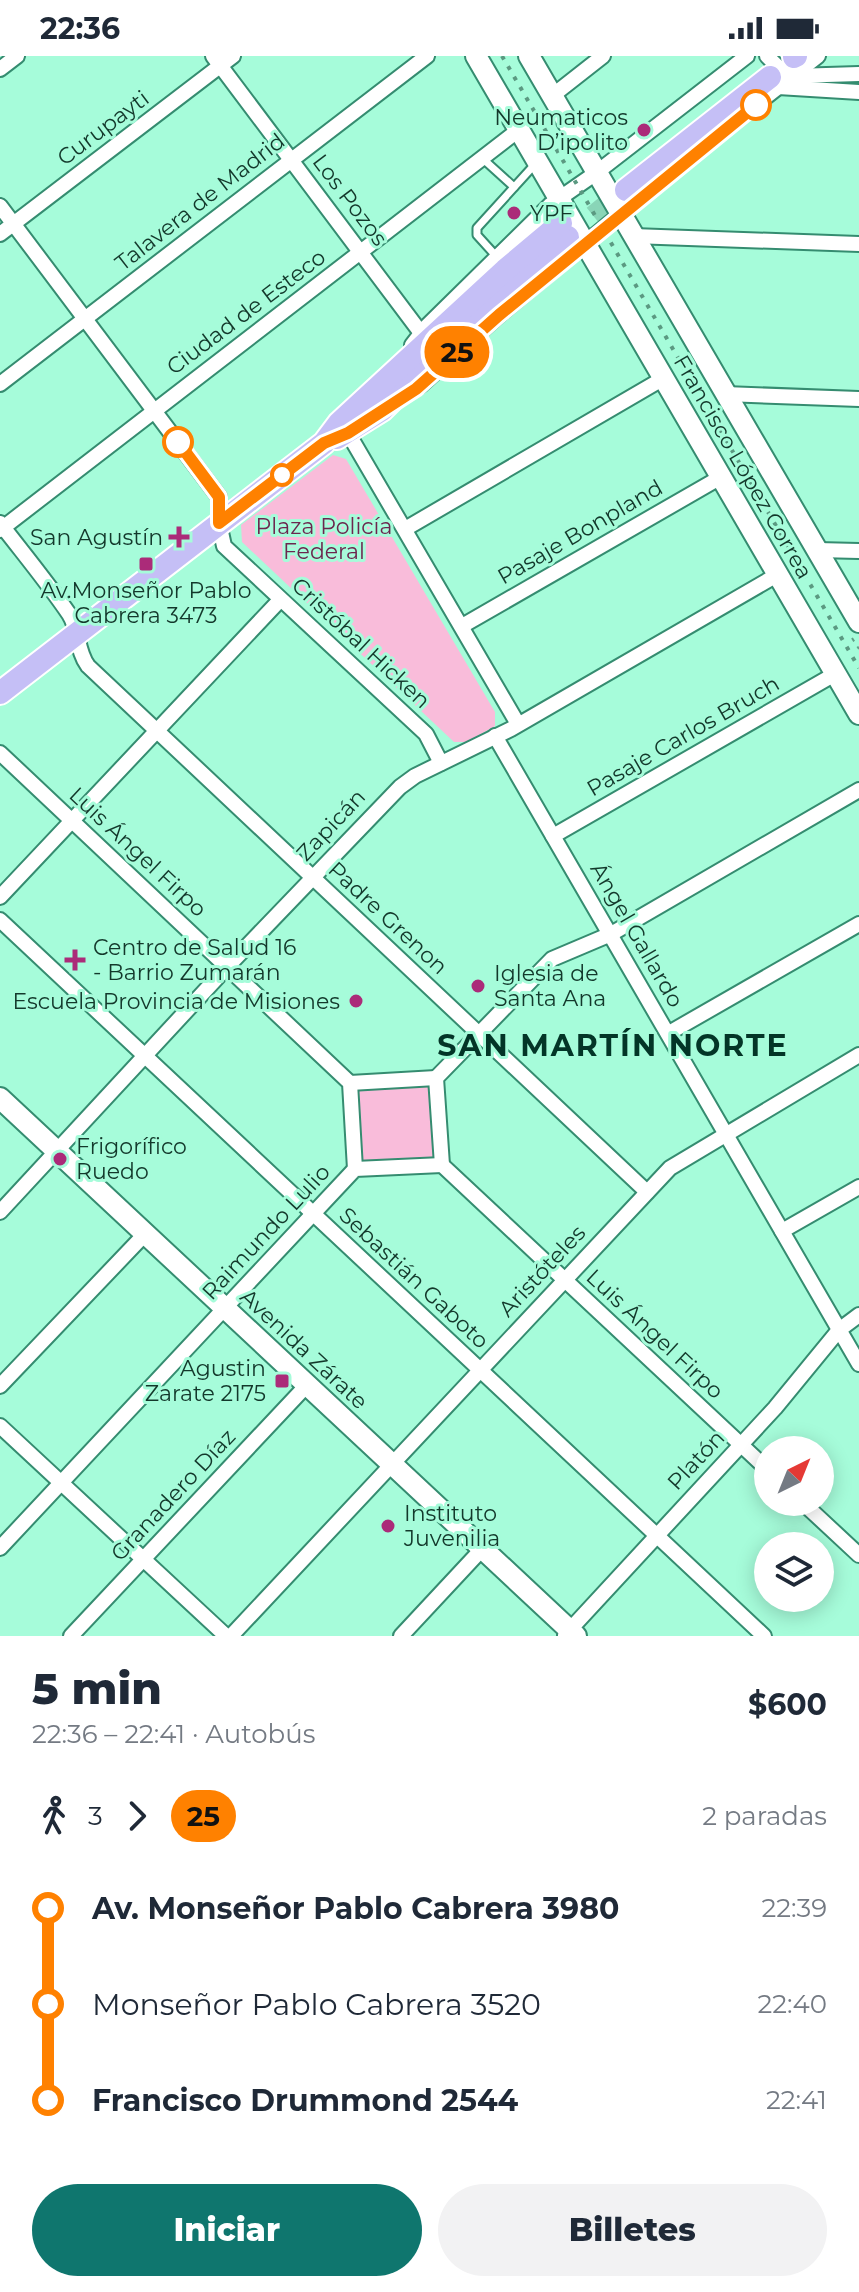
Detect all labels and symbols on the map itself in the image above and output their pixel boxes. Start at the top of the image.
street label: Curupayti [52,85,154,171]
unlabelled marker [741,90,771,120]
place label: Neumaticos D’ipolito [494,104,628,156]
marker: Neumaticos D’ipolito [635,121,653,139]
street label: Talavera de Madrid [110,127,290,277]
street label: Los Pozos [307,149,393,251]
place label: YPF [530,200,573,227]
marker: YPF [505,204,523,222]
street label: Ciudad de Esteco [161,243,331,381]
line badge: 25 [421,326,493,378]
street label: Francisco López Correa [668,350,818,584]
unlabelled marker [163,427,193,457]
unlabelled marker [271,464,293,486]
street label: Pasaje Bonpland [493,474,667,590]
park label: Plaza Policía Federal [256,513,392,565]
place label: San Agustín [30,524,163,551]
marker: San Agustín [170,528,188,546]
marker: Av.Monseñor Pablo Cabrera 3473 [137,555,155,573]
street label: Cristóbal Hicken [286,572,436,714]
place label: Av.Monseñor Pablo Cabrera 3473 [40,577,252,629]
street label: Pasaje Carlos Bruch [582,670,784,802]
street label: Luis Ángel Firpo [64,781,212,923]
street label: Zapicán [291,783,371,867]
street label: Padre Grenon [323,856,453,980]
street label: Ángel Gallardo [585,858,689,1012]
place label: Centro de Salud 16 - Barrio Zumarán [93,934,297,986]
marker: Centro de Salud 16 - Barrio Zumarán [64,949,86,971]
place label: Iglesia de Santa Ana [494,960,606,1012]
marker: Iglesia de Santa Ana [469,977,487,995]
place label: Escuela Provincia de Misiones [12,988,340,1015]
marker: Escuela Provincia de Misiones [347,992,365,1010]
district label: SAN MARTÍN NORTE [437,1027,789,1064]
place label: Frigorífico Ruedo [76,1133,187,1185]
marker: Frigorífico Ruedo [51,1150,69,1168]
street label: Raimundo Lulio [196,1159,336,1305]
street label: Sebastián Gaboto [334,1202,494,1354]
street label: Aristóteles [493,1219,591,1322]
street label: Luis Ángel Firpo [581,1263,729,1405]
street label: Avenida Zárate [235,1283,373,1415]
place label: Agustin Zarate 2175 [145,1355,266,1407]
marker: Agustin Zarate 2175 [273,1372,291,1390]
street label: Granadero Díaz [105,1423,241,1567]
street label: Platón [662,1425,730,1495]
north arrow [754,1436,834,1516]
place label: Instituto Juvenilia [403,1500,500,1552]
marker: Instituto Juvenilia [379,1517,397,1535]

